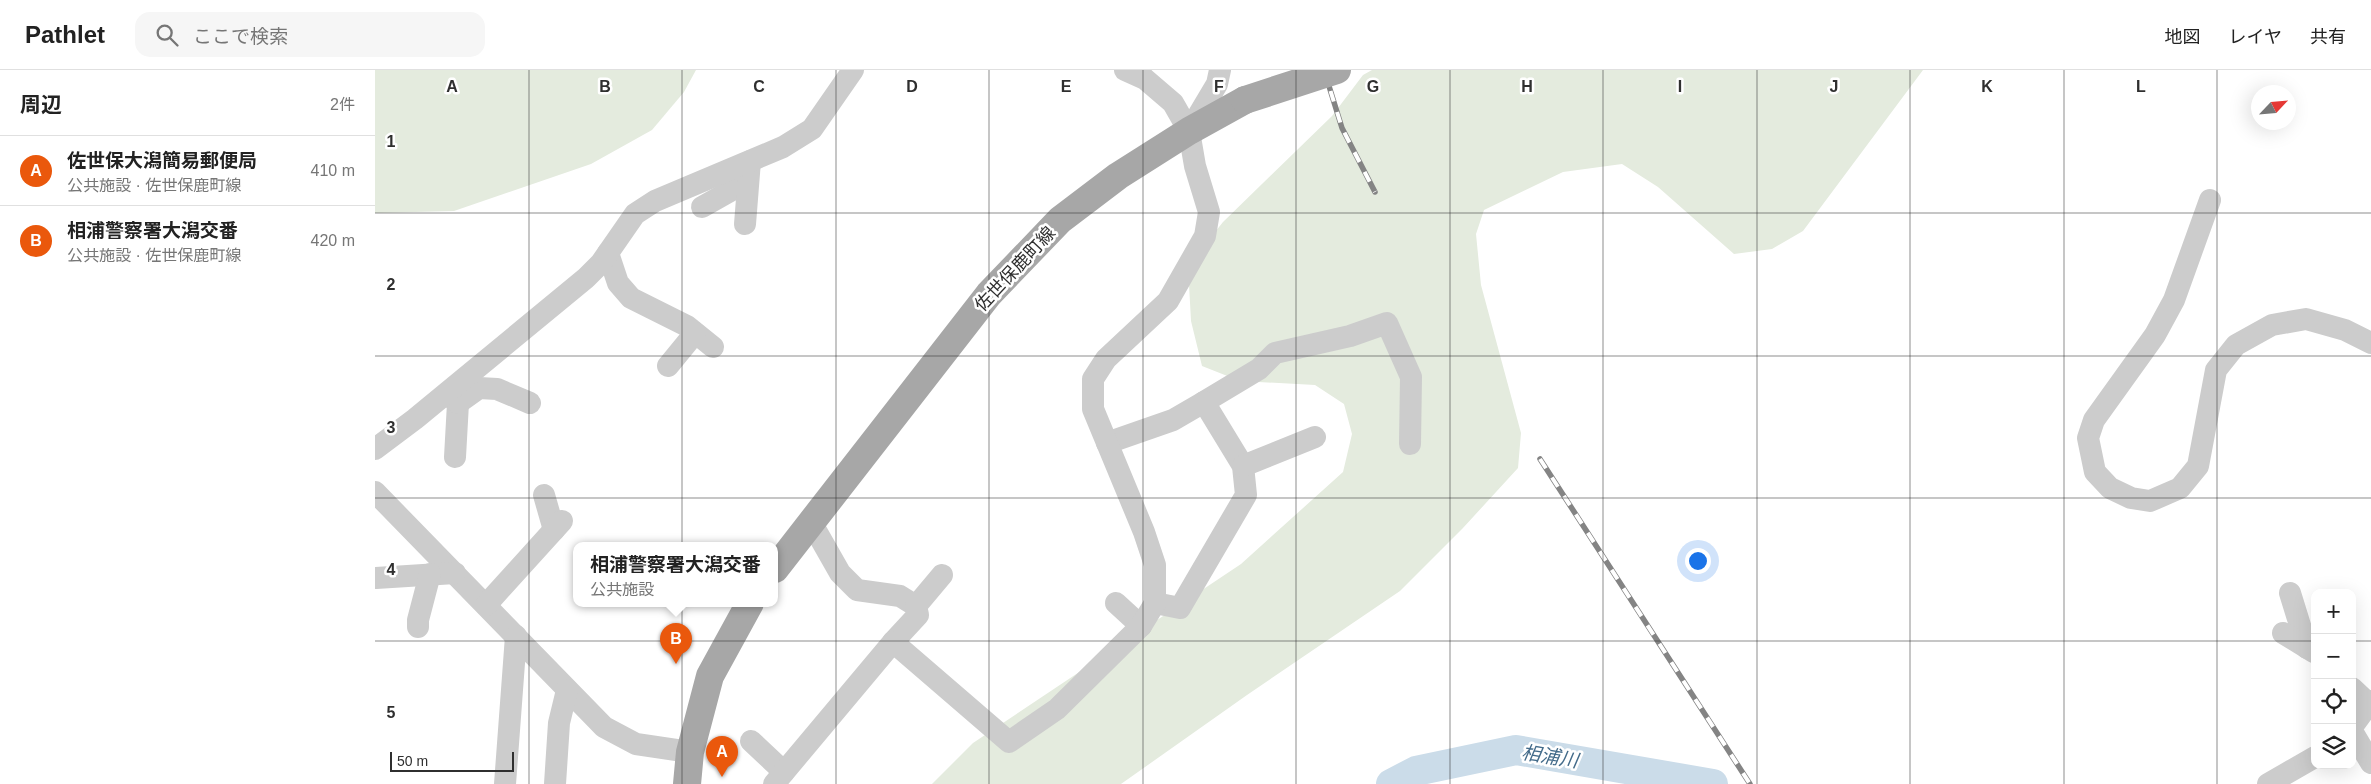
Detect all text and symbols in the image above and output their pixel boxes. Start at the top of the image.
search box [135,12,485,57]
text: Pathlet [25,21,105,48]
icon: search [153,21,181,49]
text: ここで検索 [193,26,288,47]
text: 地図 [2165,27,2201,47]
text: レイヤ [2229,27,2282,47]
text: 共有 [2310,27,2346,47]
text: A [446,78,458,95]
text: B [599,78,611,95]
text: C [753,78,765,95]
text: D [906,78,918,95]
text: E [1061,78,1072,95]
text: F [1214,78,1224,95]
text: G [1367,78,1379,95]
text: H [1521,78,1533,95]
text: I [1678,78,1682,95]
text: J [1830,78,1838,95]
text: K [1981,78,1993,95]
text: L [2136,78,2146,95]
north arrow [2251,85,2296,130]
text: 周辺 [20,93,62,116]
text: 2件 [330,96,355,113]
text: 1 [387,133,396,150]
text: 佐世保大潟簡易郵便局 [67,150,257,171]
text: A [30,162,42,179]
text: 410 m [311,162,355,179]
text: 公共施設 · 佐世保鹿町線 [67,177,241,194]
text: 相浦警察署大潟交番 [67,220,238,241]
street label: 佐世保鹿町線 [971,223,1059,315]
text: B [30,232,42,249]
text: 420 m [311,232,355,249]
text: 公共施設 · 佐世保鹿町線 [67,247,241,264]
text: 2 [387,276,396,293]
text: 3 [387,419,396,436]
popup [573,542,778,607]
your location [1685,548,1711,574]
text: 相浦警察署大潟交番 [590,554,761,575]
text: 4 [387,561,396,578]
text: 公共施設 [590,581,654,598]
map controls [2311,589,2356,769]
button: + [2311,589,2356,634]
pin: B [660,623,692,664]
button: − [2311,634,2356,679]
button: locate [2311,679,2356,724]
text: 5 [387,704,396,721]
button: layers [2311,724,2356,769]
pin: A [706,736,738,777]
water label: 相浦川 [1520,742,1582,772]
scale bar [390,749,514,772]
text: 50 m [397,753,428,769]

